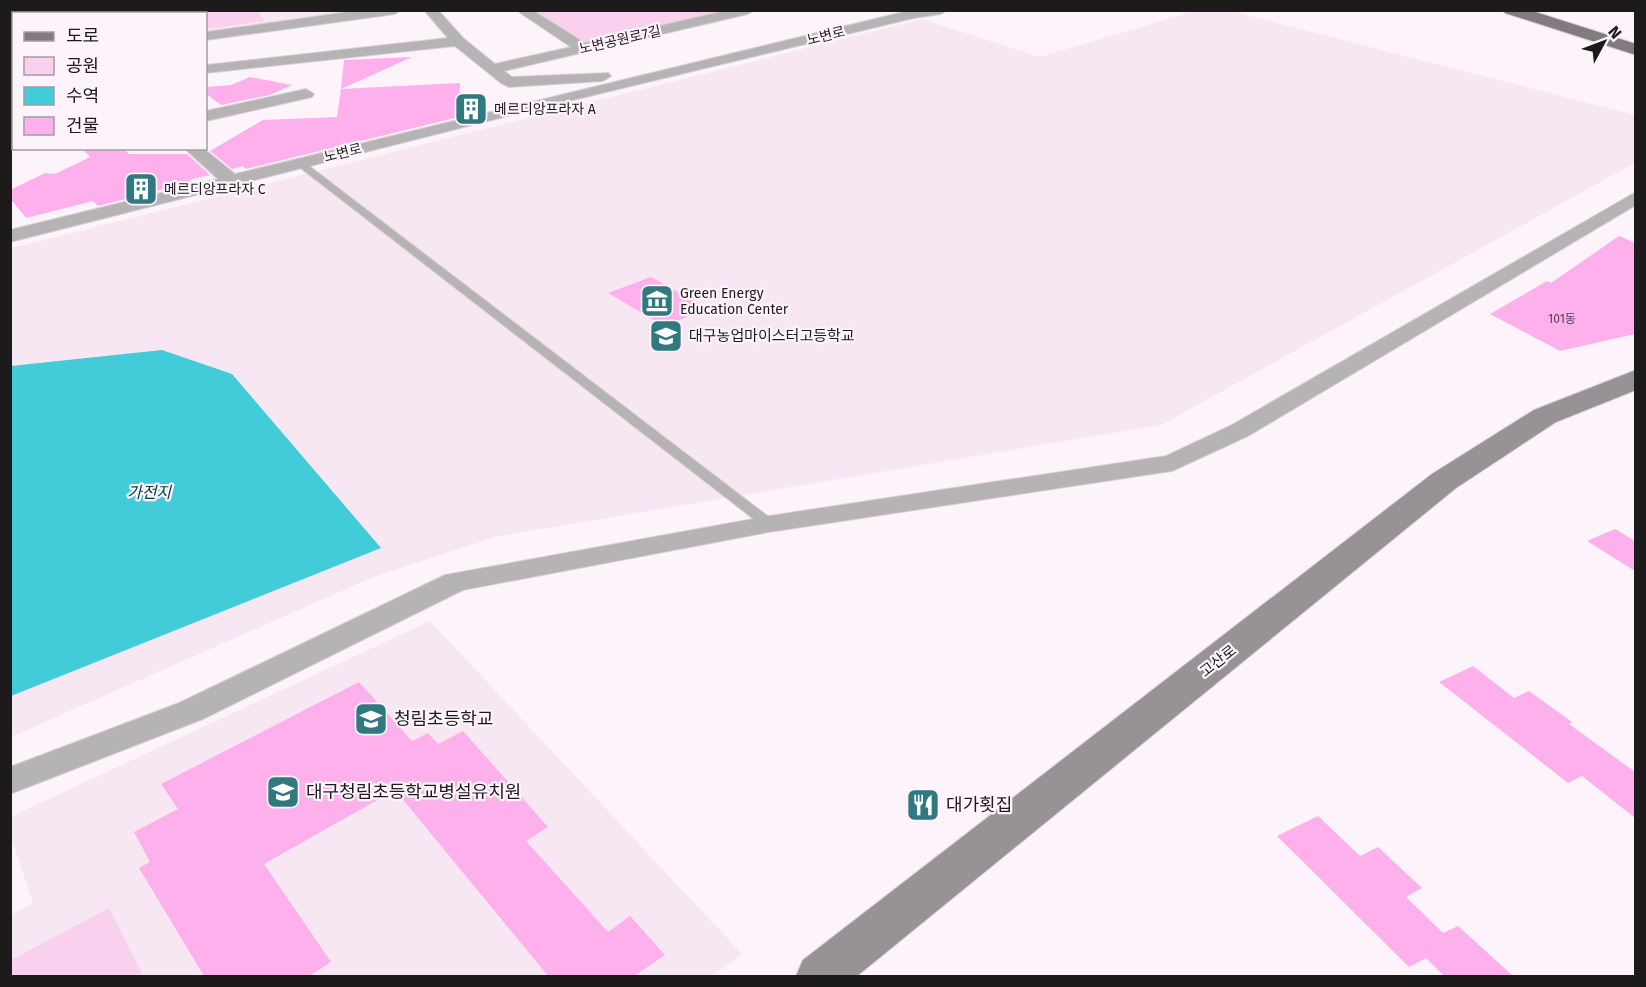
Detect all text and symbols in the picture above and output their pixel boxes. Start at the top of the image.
legend [12,12,207,150]
north arrow [1574,12,1634,72]
street label: 노변공원로7길 [577,22,663,58]
text: N [1604,22,1626,43]
street label: 노변로 [805,23,847,49]
text: 도로 [66,25,99,47]
text: 공원 [66,55,99,77]
text: 수역 [66,85,99,107]
building icon: 메르디앙프라자 A [453,91,489,127]
place label: 메르디앙프라자 A [494,101,596,118]
text: 건물 [66,115,99,137]
street label: 노변로 [322,140,364,166]
building icon: 메르디앙프라자 C [123,171,159,207]
place label: 메르디앙프라자 C [164,181,266,198]
museum icon: Green Energy Education Center [639,283,675,319]
place label: Green Energy Education Center [680,285,789,318]
house number: 101동 [1548,312,1576,326]
school or university icon: 대구농업마이스터고등학교 [648,318,684,354]
place label: 대구농업마이스터고등학교 [689,327,855,345]
water label: 가전지 [127,483,172,502]
street label: 고산로 [1196,641,1240,681]
school or university icon: 청림초등학교 [353,701,389,737]
place label: 청림초등학교 [394,708,493,730]
school or university icon: 대구청림초등학교병설유치원 [265,774,301,810]
place label: 대구청림초등학교병설유치원 [306,781,521,803]
restaurant icon: 대가횟집 [905,787,941,823]
place label: 대가횟집 [946,794,1012,816]

